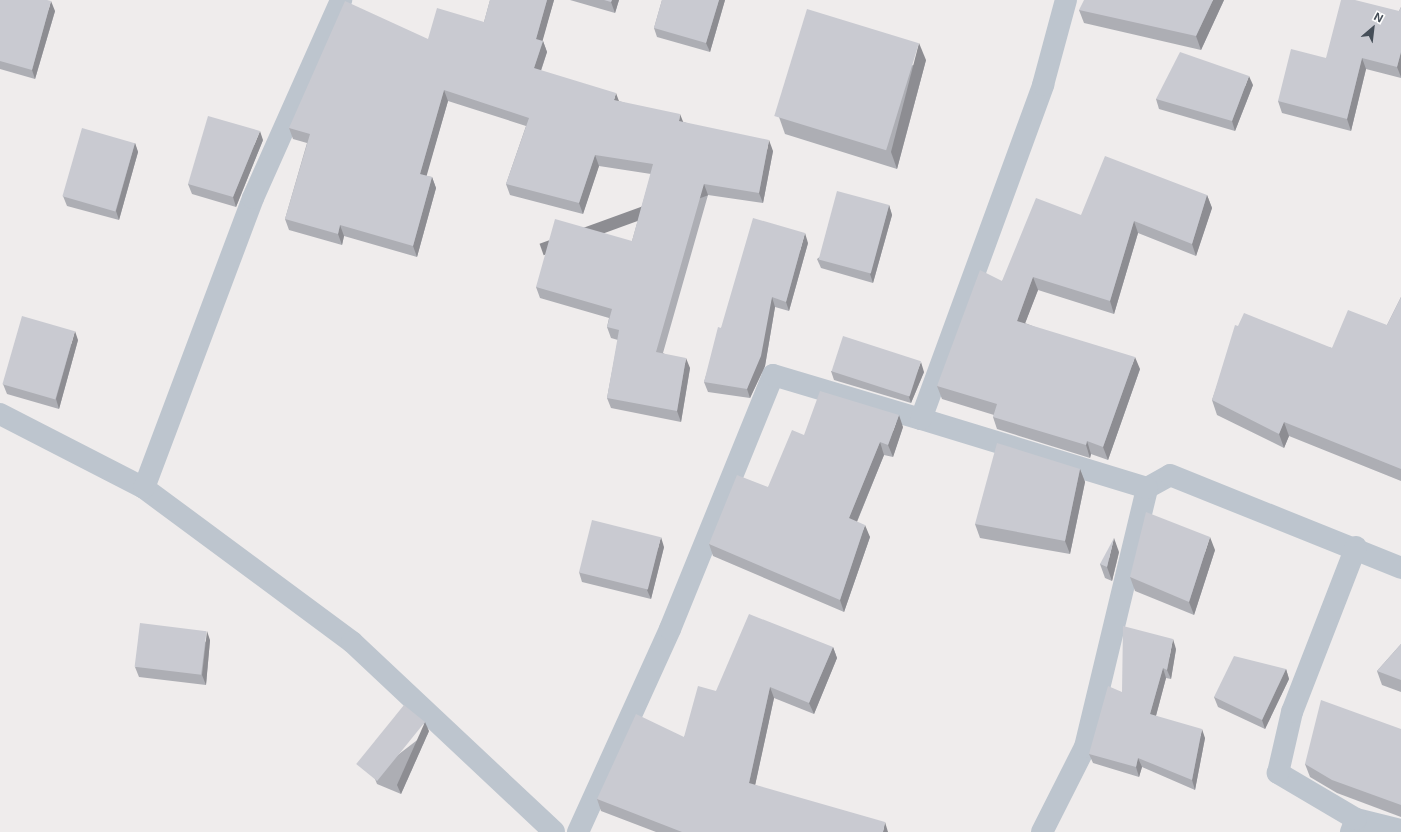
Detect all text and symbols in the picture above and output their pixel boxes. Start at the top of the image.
north arrow [1353,8,1393,48]
text: N [1372,9,1386,26]

